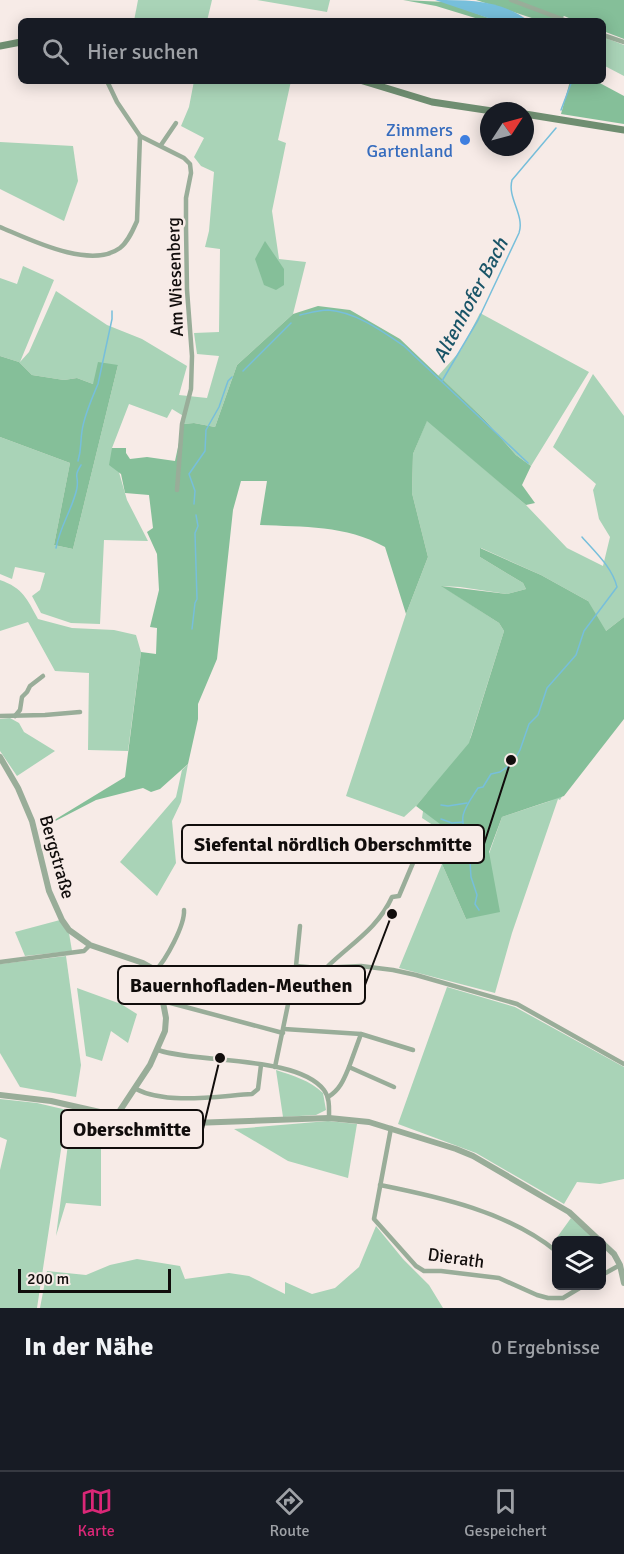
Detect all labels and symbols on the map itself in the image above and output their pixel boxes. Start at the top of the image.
north arrow [480,102,534,156]
place label: Zimmers Gartenland [367,119,453,162]
marker: Zimmers Gartenland [458,133,472,147]
street label: Am Wiesenberg [162,217,188,337]
water label: Altenhofer Bach [427,233,514,367]
street label: Bergstraße [35,813,79,901]
callout: Siefental nördlich Oberschmitte [182,825,484,863]
text: Siefental nördlich Oberschmitte [194,832,472,857]
callout: Bauernhofladen-Meuthen [118,966,365,1004]
text: Bauernhofladen-Meuthen [130,973,352,998]
callout: Oberschmitte [61,1110,203,1148]
text: Oberschmitte [73,1117,191,1142]
street label: Dierath [426,1243,486,1273]
scale bar [18,1266,171,1294]

